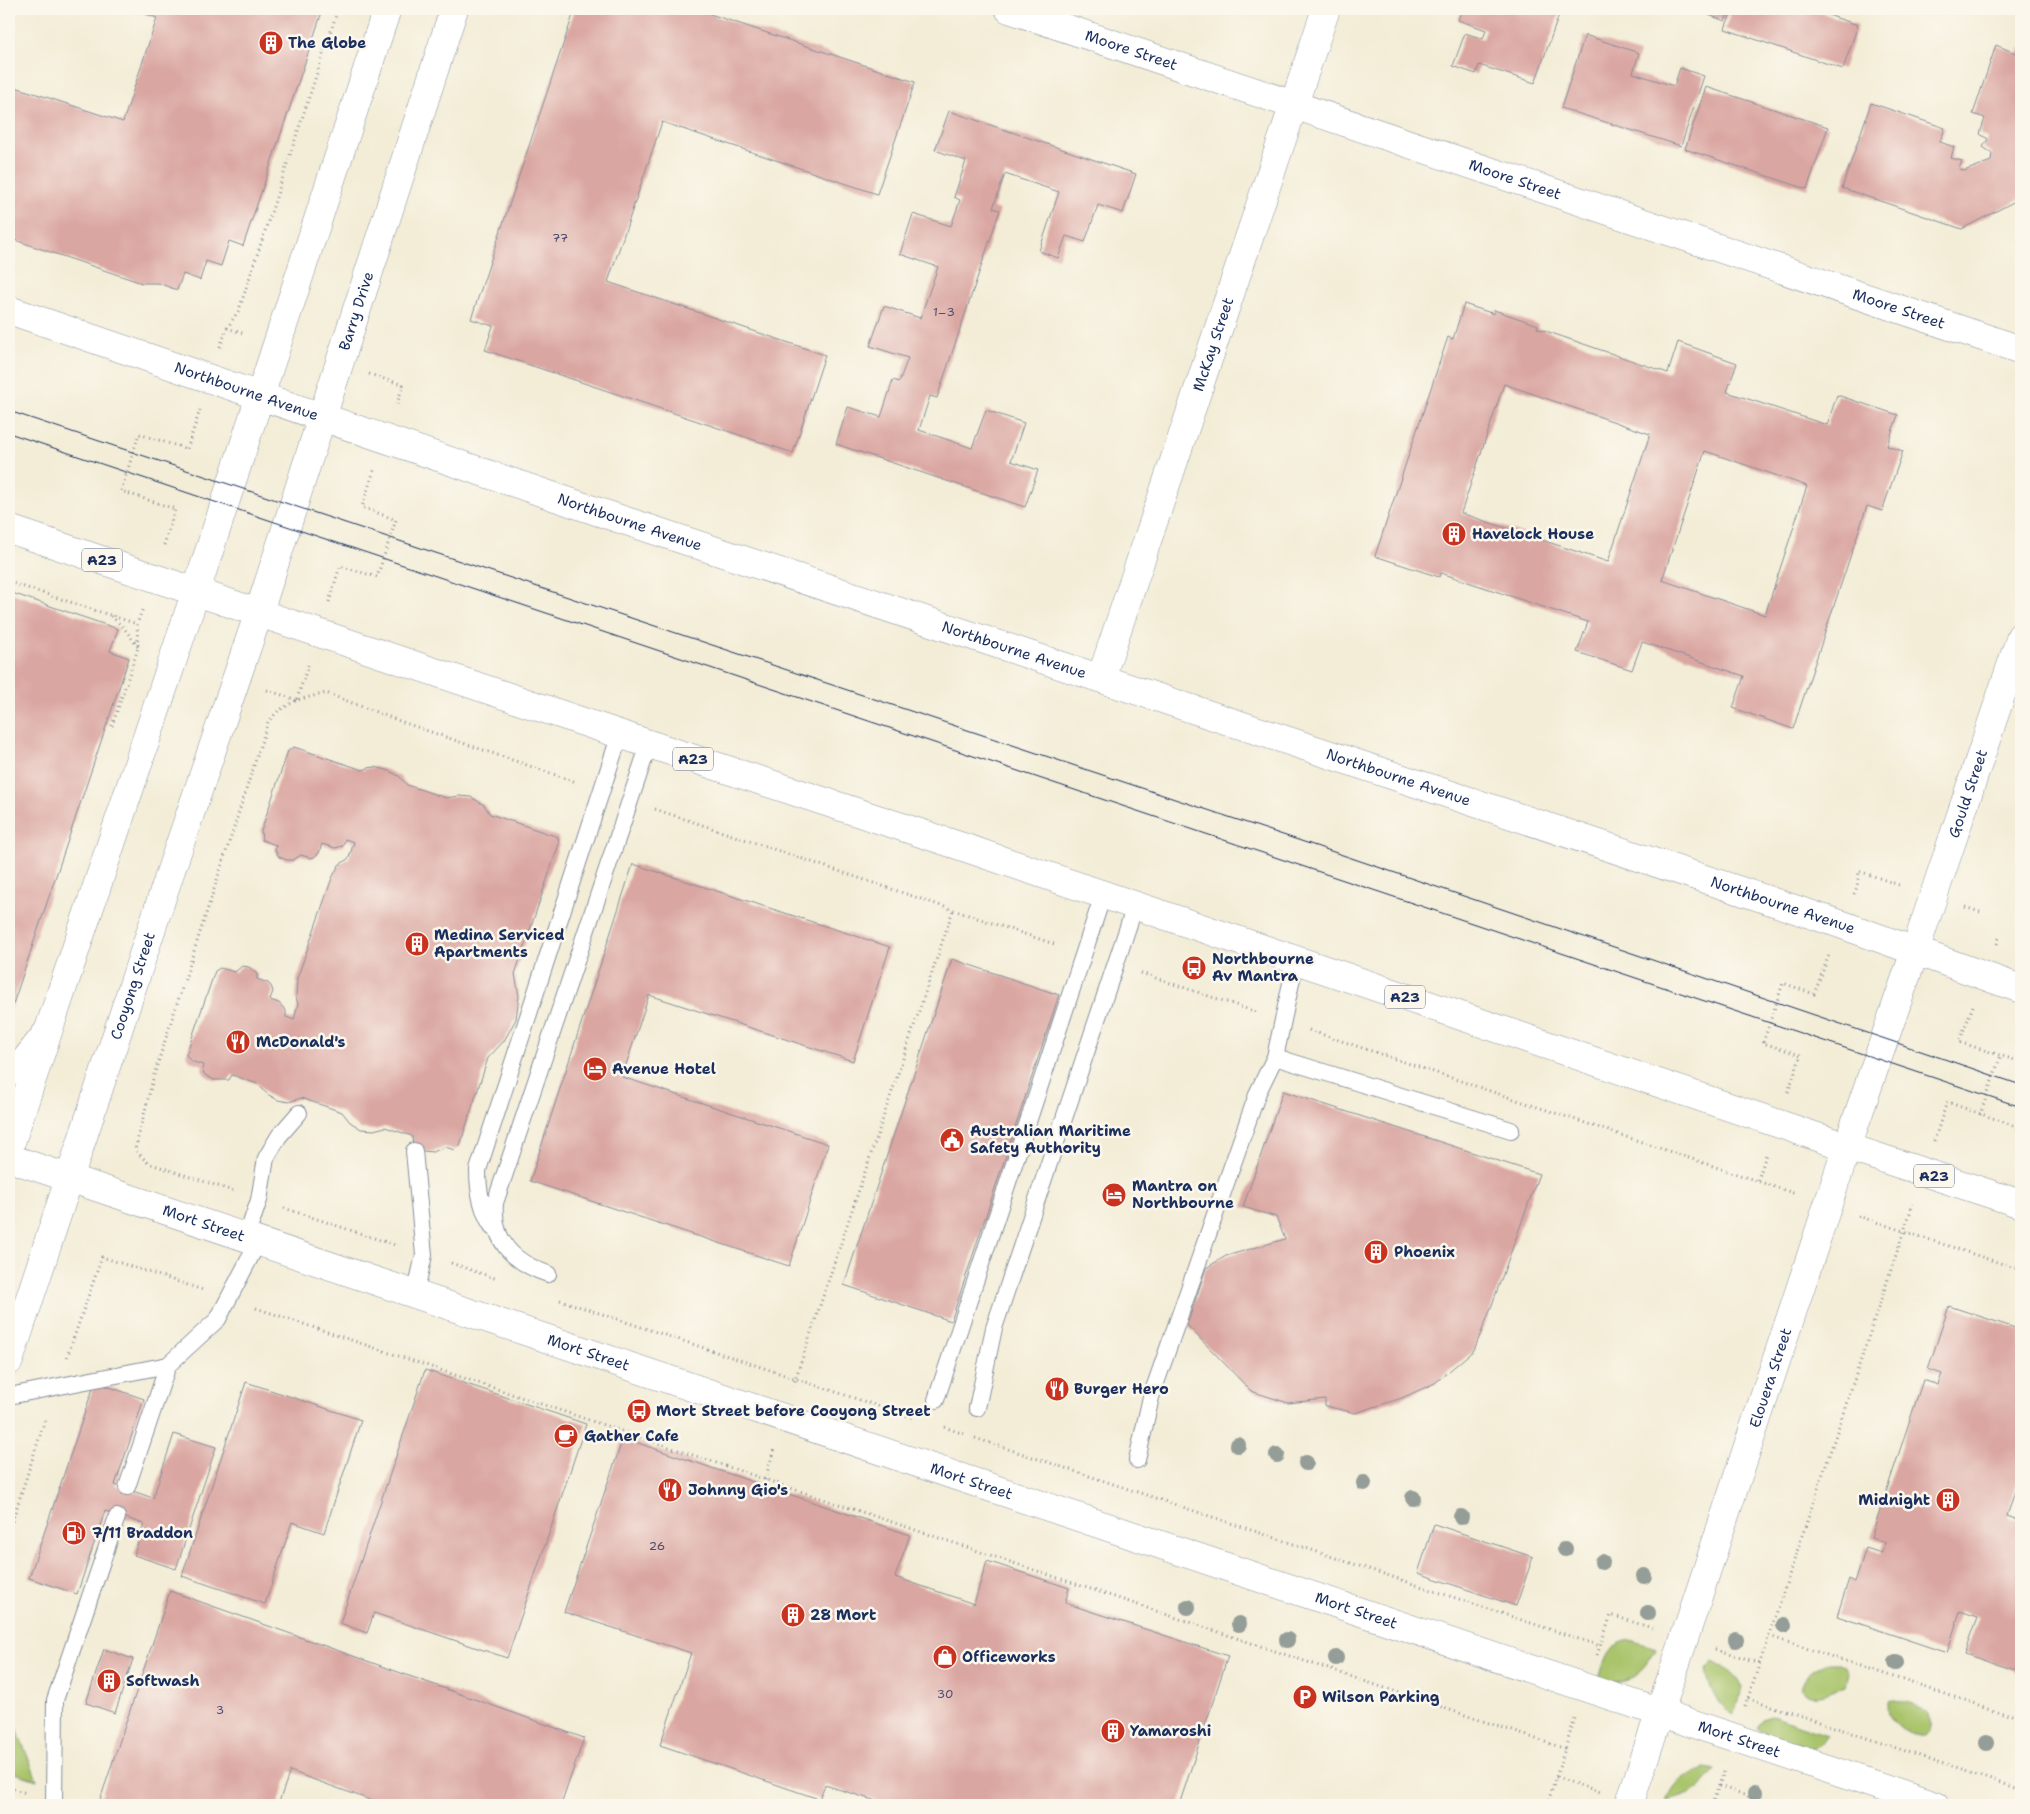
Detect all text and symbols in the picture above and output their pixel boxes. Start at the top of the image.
street label: Moore Street [1082,25,1180,75]
building icon: The Globe [258,30,284,56]
place label: The Globe [288,33,366,53]
street label: Moore Street [1466,155,1564,204]
house number: 77 [552,230,568,246]
street label: Barry Drive [334,269,378,353]
street label: Moore Street [1850,284,1948,334]
street label: McKay Street [1188,295,1238,394]
house number: 1–3 [933,304,955,320]
street label: Northbourne Avenue [172,357,321,425]
street label: Northbourne Avenue [555,489,705,556]
building icon: Havelock House [1441,521,1467,547]
place label: Havelock House [1472,524,1594,544]
road number: A23 [82,548,122,572]
street label: Northbourne Avenue [939,617,1089,683]
street label: Northbourne Avenue [1324,744,1473,811]
street label: Gould Street [1944,747,1992,841]
road number: A23 [673,748,713,771]
street label: Northbourne Avenue [1708,872,1858,939]
place label: Medina Serviced Apartments [434,925,565,962]
street label: Cooyong Street [106,930,160,1042]
building icon: Medina Serviced Apartments [404,931,430,957]
place label: Northbourne Av Mantra [1212,949,1314,986]
bus stop icon: Northbourne Av Mantra [1181,955,1207,981]
road number: A23 [1385,986,1425,1009]
restaurant icon: McDonald's [225,1029,251,1055]
place label: McDonald's [256,1032,346,1052]
hotel icon: Avenue Hotel [582,1056,608,1082]
place label: Avenue Hotel [612,1059,716,1079]
place label: Australian Maritime Safety Authority [970,1121,1131,1158]
public building icon: Australian Maritime Safety Authority [939,1127,965,1153]
road number: A23 [1914,1164,1954,1188]
place label: Mantra on Northbourne [1132,1176,1234,1213]
hotel icon: Mantra on Northbourne [1101,1182,1127,1208]
street label: Mort Street [160,1200,247,1246]
building icon: Phoenix [1363,1239,1389,1265]
place label: Phoenix [1394,1242,1455,1262]
street label: Elouera Street [1745,1325,1796,1430]
street label: Mort Street [545,1329,632,1376]
restaurant icon: Burger Hero [1044,1376,1070,1402]
place label: Burger Hero [1074,1379,1169,1399]
bus stop icon: Mort Street before Cooyong Street [626,1398,652,1424]
place label: Mort Street before Cooyong Street [656,1401,931,1421]
cafe icon: Gather Cafe [553,1423,579,1449]
place label: Gather Cafe [584,1426,679,1446]
street label: Mort Street [928,1458,1015,1504]
restaurant icon: Johnny Gio's [657,1477,683,1503]
place label: Johnny Gio's [688,1480,788,1500]
building icon: Midnight [1935,1487,1961,1513]
place label: Midnight [1858,1490,1930,1510]
fuel station icon: 7/11 Braddon [61,1520,87,1546]
place label: 7/11 Braddon [92,1523,193,1543]
house number: 26 [649,1538,665,1554]
street label: Mort Street [1312,1587,1400,1634]
building icon: 28 Mort [780,1602,806,1628]
place label: 28 Mort [810,1605,876,1625]
shop icon: Officeworks [932,1644,958,1670]
place label: Officeworks [962,1647,1056,1667]
building icon: Softwash [96,1668,122,1694]
place label: Softwash [126,1671,199,1691]
parking icon: Wilson Parking [1292,1684,1318,1710]
house number: 30 [937,1686,953,1702]
place label: Wilson Parking [1322,1687,1440,1707]
house number: 3 [216,1702,224,1718]
street label: Mort Street [1695,1716,1783,1762]
building icon: Yamaroshi [1100,1718,1126,1744]
place label: Yamaroshi [1130,1721,1211,1741]

